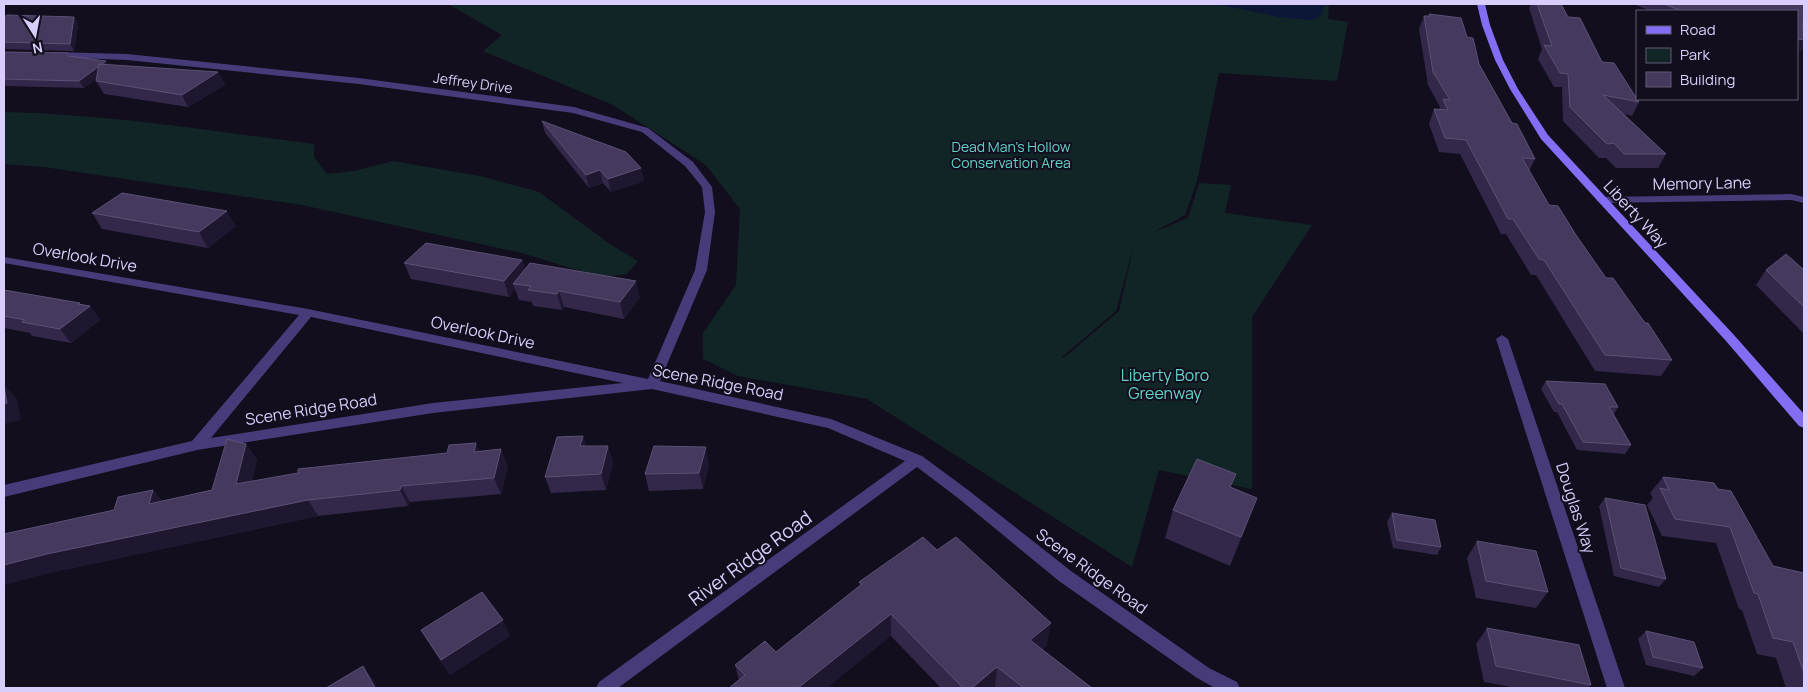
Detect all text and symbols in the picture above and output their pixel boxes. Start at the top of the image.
north arrow [10,10,60,60]
legend [1636,10,1798,100]
text: Road [1680,19,1716,40]
text: N [31,38,44,59]
text: Park [1680,44,1710,65]
street label: Jeffrey Drive [432,68,514,97]
text: Building [1680,69,1735,90]
park label: Dead Man's Hollow Conservation Area [951,137,1071,172]
street label: Memory Lane [1652,171,1752,195]
street label: Liberty Way [1599,175,1674,253]
street label: Overlook Drive [31,237,139,277]
street label: Overlook Drive [429,310,537,354]
street label: Scene Ridge Road [651,359,785,405]
park label: Liberty Boro Greenway [1121,364,1209,404]
street label: Scene Ridge Road [244,388,378,430]
street label: Douglas Way [1551,460,1601,557]
street label: River Ridge Road [683,504,817,612]
street label: Scene Ridge Road [1032,523,1152,619]

